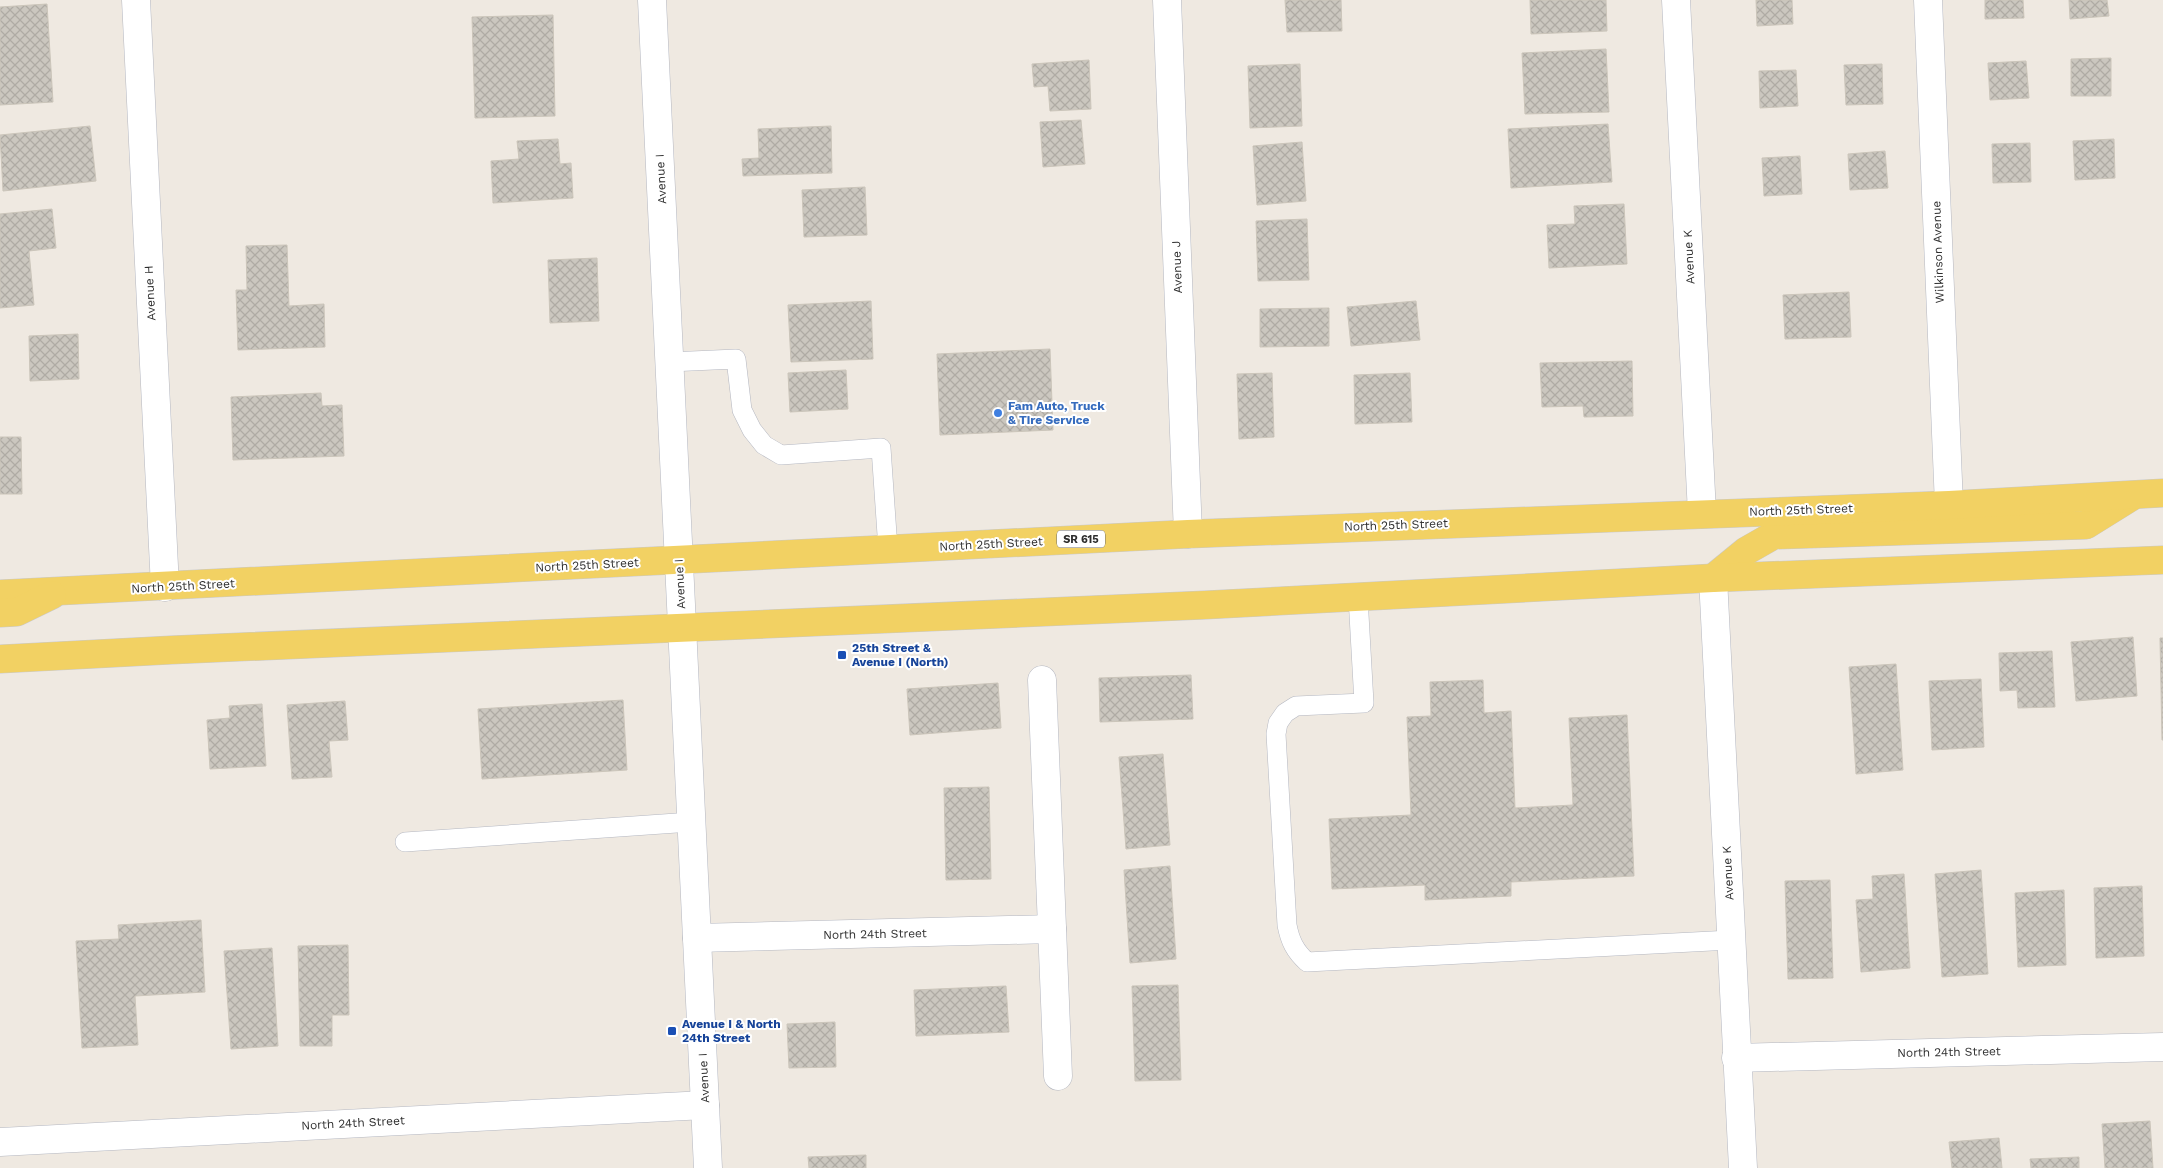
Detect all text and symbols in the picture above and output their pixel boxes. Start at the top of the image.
street label: Avenue I [653,154,669,204]
street label: Wilkinson Avenue [1929,200,1947,304]
street label: Avenue K [1681,229,1697,285]
street label: Avenue J [1169,240,1185,294]
street label: Avenue H [142,265,158,321]
place label: Fam Auto, Truck & Tire Service [1008,399,1105,427]
marker: Fam Auto, Truck & Tire Service [992,407,1004,419]
street label: North 25th Street [1749,501,1853,519]
street label: North 25th Street [1344,516,1448,534]
road number: SR 615 [1057,530,1105,548]
street label: North 25th Street [939,534,1043,554]
street label: North 25th Street [535,555,639,575]
street label: Avenue I [672,559,688,609]
street label: North 25th Street [131,576,235,596]
place label: 25th Street & Avenue I (North) [852,641,948,669]
marker: 25th Street & Avenue I (North) [836,649,848,661]
street label: Avenue K [1720,845,1736,901]
street label: North 24th Street [823,926,927,942]
place label: Avenue I & North 24th Street [682,1017,781,1045]
marker: Avenue I & North 24th Street [666,1025,678,1037]
street label: North 24th Street [1897,1044,2001,1060]
street label: Avenue I [696,1053,712,1103]
street label: North 24th Street [301,1113,405,1133]

